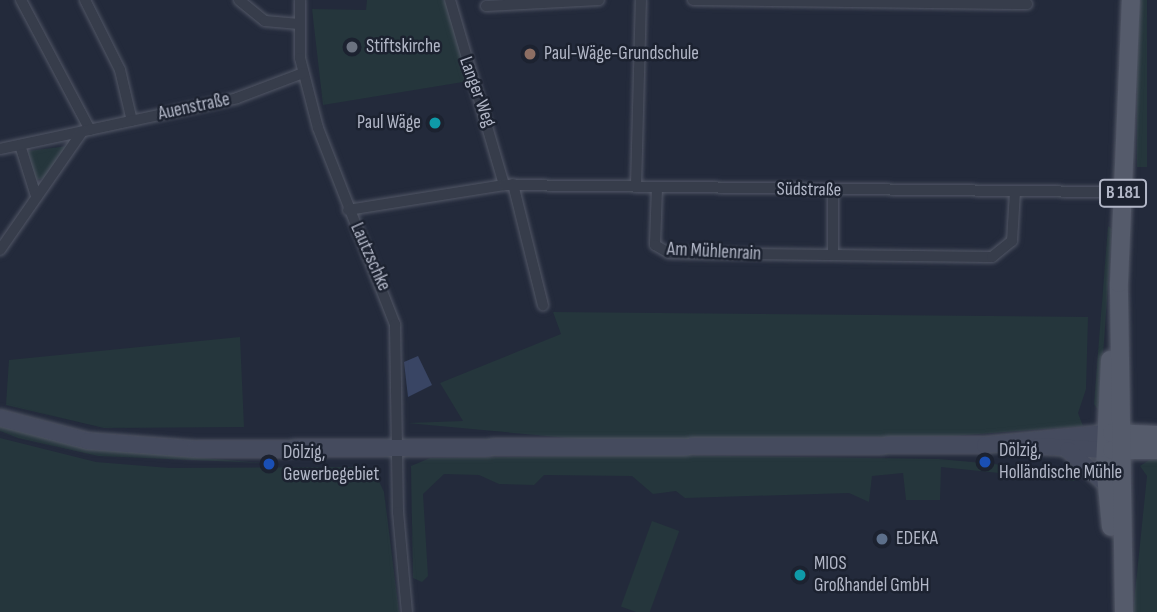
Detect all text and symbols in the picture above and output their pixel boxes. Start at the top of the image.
place label: Stiftskirche [366,36,441,58]
marker: Stiftskirche [344,39,360,55]
place label: Paul-Wäge-Grundschule [544,43,699,65]
marker: Paul-Wäge-Grundschule [522,46,538,62]
street label: Langer Weg [454,54,500,130]
street label: Auenstraße [156,88,232,126]
place label: Paul Wäge [357,112,421,134]
marker: Paul Wäge [427,115,443,131]
street label: Südstraße [776,178,842,202]
road number: B 181 [1098,178,1148,208]
street label: Lautzschke [345,219,395,295]
street label: Am Mühlenrain [666,238,762,266]
place label: Dölzig, Holländische Mühle [999,440,1122,484]
place label: Dölzig, Gewerbegebiet [283,442,379,486]
marker: Dölzig, Holländische Mühle [977,454,993,470]
marker: Dölzig, Gewerbegebiet [261,456,277,472]
place label: EDEKA [896,528,938,550]
marker: EDEKA [874,531,890,547]
place label: MIOS Großhandel GmbH [814,553,929,597]
marker: MIOS Großhandel GmbH [792,567,808,583]

